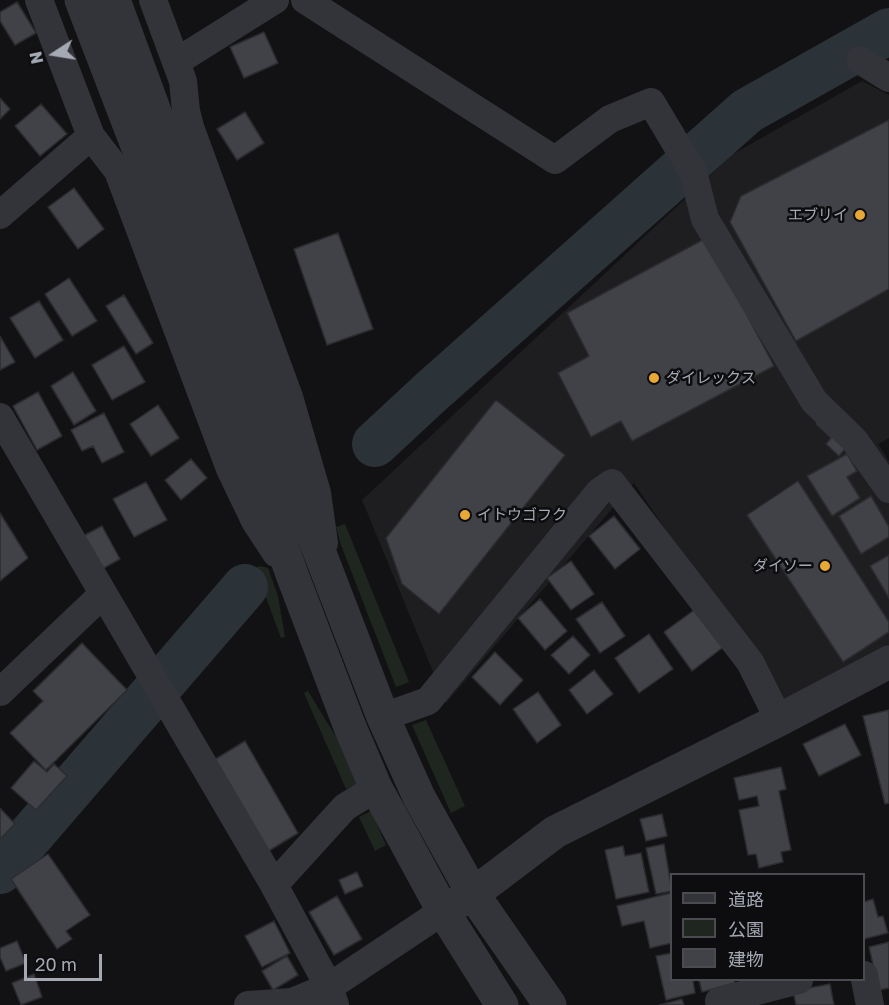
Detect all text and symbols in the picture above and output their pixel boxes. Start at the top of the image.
north arrow [24,24,84,84]
text: N [25,50,47,66]
place label: エブリイ [788,206,848,224]
marker: エブリイ [853,208,867,222]
place label: ダイレックス [666,369,756,387]
marker: ダイレックス [647,371,661,385]
place label: イトウゴフク [477,506,567,524]
marker: イトウゴフク [458,508,472,522]
place label: ダイソー [753,557,813,575]
marker: ダイソー [818,559,832,573]
legend [670,873,865,981]
text: 道路 [728,888,764,910]
text: 公園 [728,918,764,940]
scale bar [27,942,105,980]
text: 建物 [728,948,764,970]
text: 20 m [35,953,77,975]

